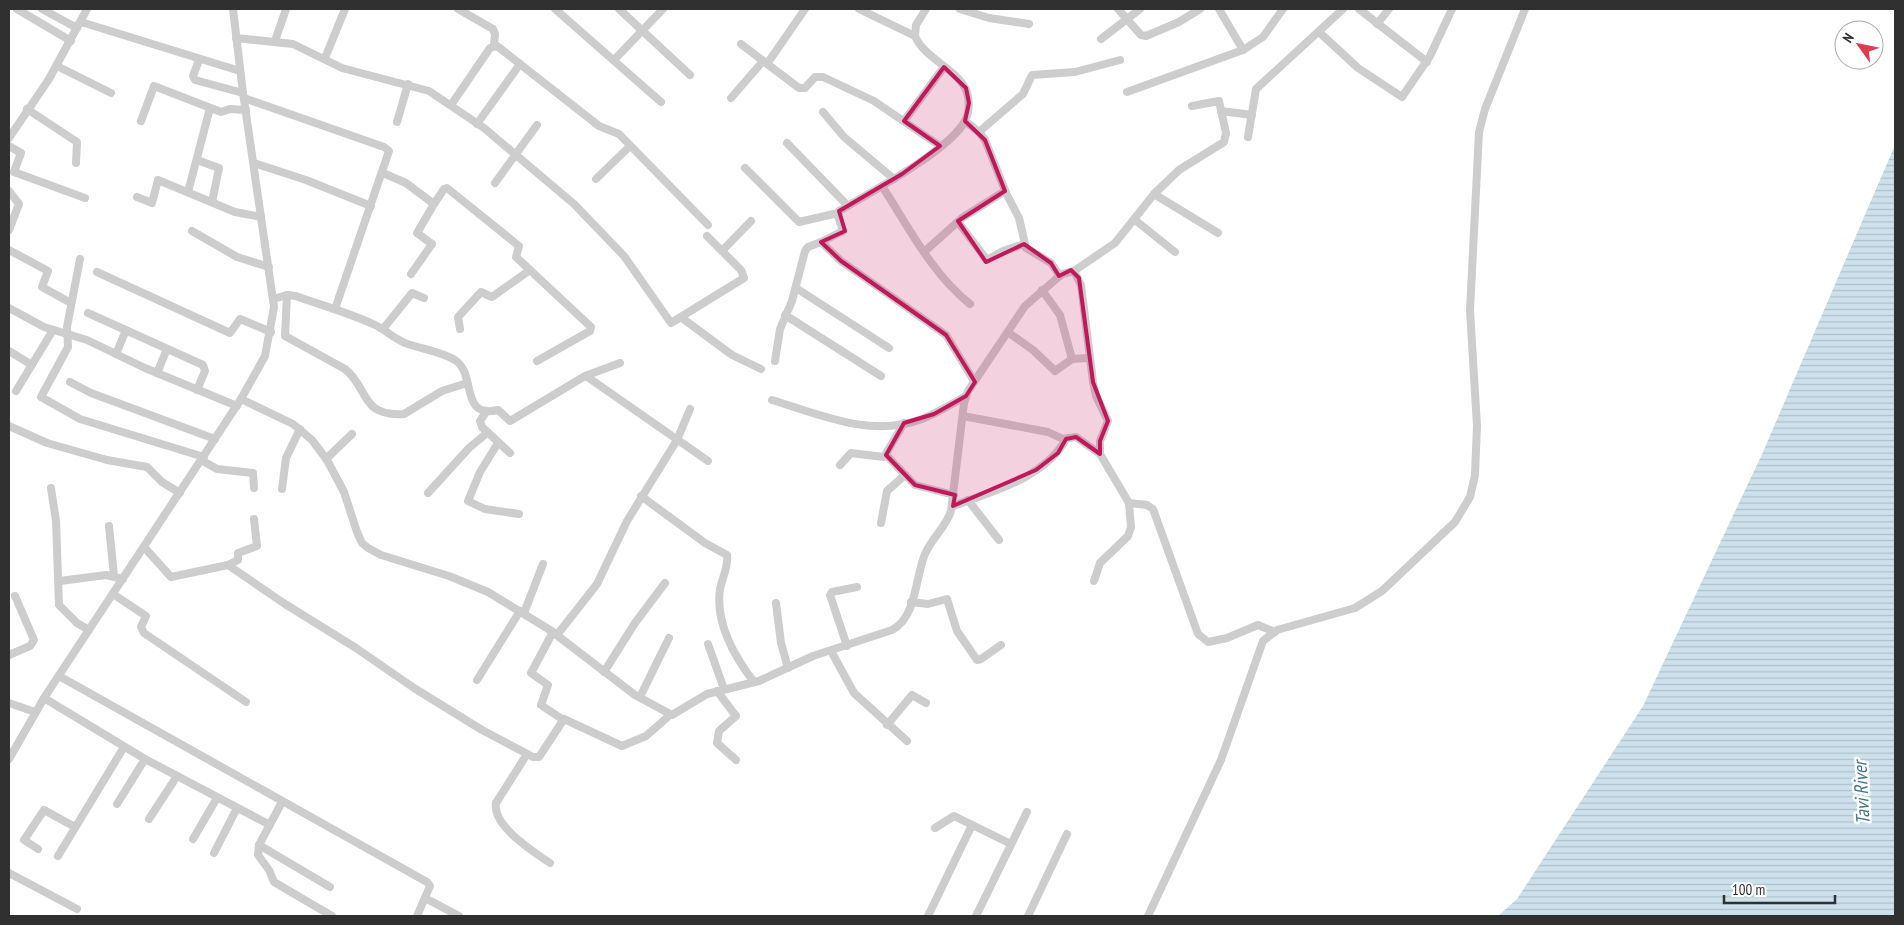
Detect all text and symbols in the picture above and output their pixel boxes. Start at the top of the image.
north arrow [1834,20,1884,70]
text: N [1838,30,1858,46]
water label: Tavi River [1847,758,1875,825]
scale bar [1724,872,1835,904]
text: 100 m [1732,880,1765,899]

